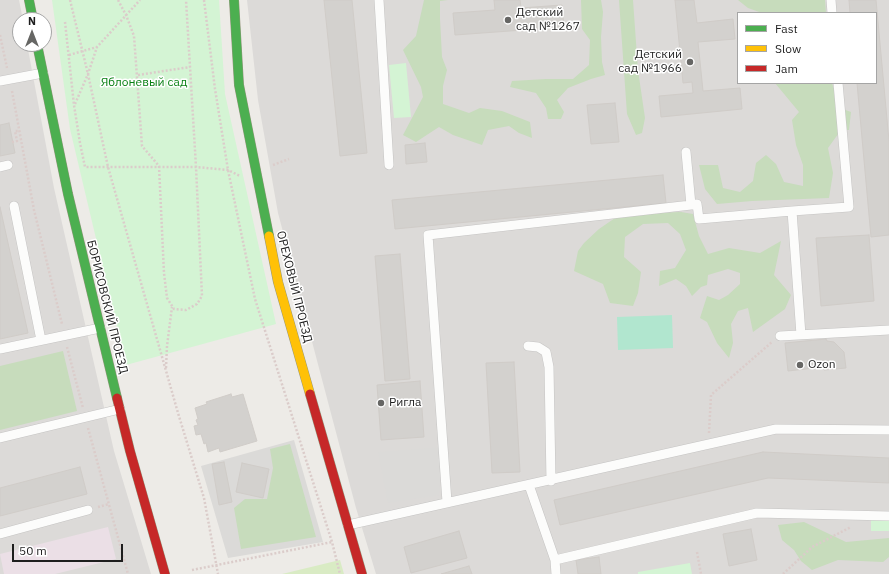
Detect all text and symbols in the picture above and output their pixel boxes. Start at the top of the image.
place label: Детский сад №1267 [516,6,580,34]
north arrow [12,12,52,52]
legend [737,12,877,84]
text: N [28,14,36,28]
marker: Детский сад №1267 [503,15,513,25]
text: Fast [775,21,798,36]
text: Slow [775,41,801,56]
place label: Детский сад №1966 [618,48,682,76]
marker: Детский сад №1966 [685,57,695,67]
text: Jam [775,61,798,76]
park label: Яблоневый сад [101,76,187,90]
street label: ОРЕХОВЫЙ ПРОЕЗД [273,230,315,344]
street label: БОРИСОВСКИЙ ПРОЕЗД [83,239,131,375]
place label: Ozon [808,358,835,372]
marker: Ozon [795,360,805,370]
place label: Ригла [389,396,421,410]
marker: Ригла [376,398,386,408]
scale bar [14,536,125,562]
text: 50 m [19,543,47,558]

